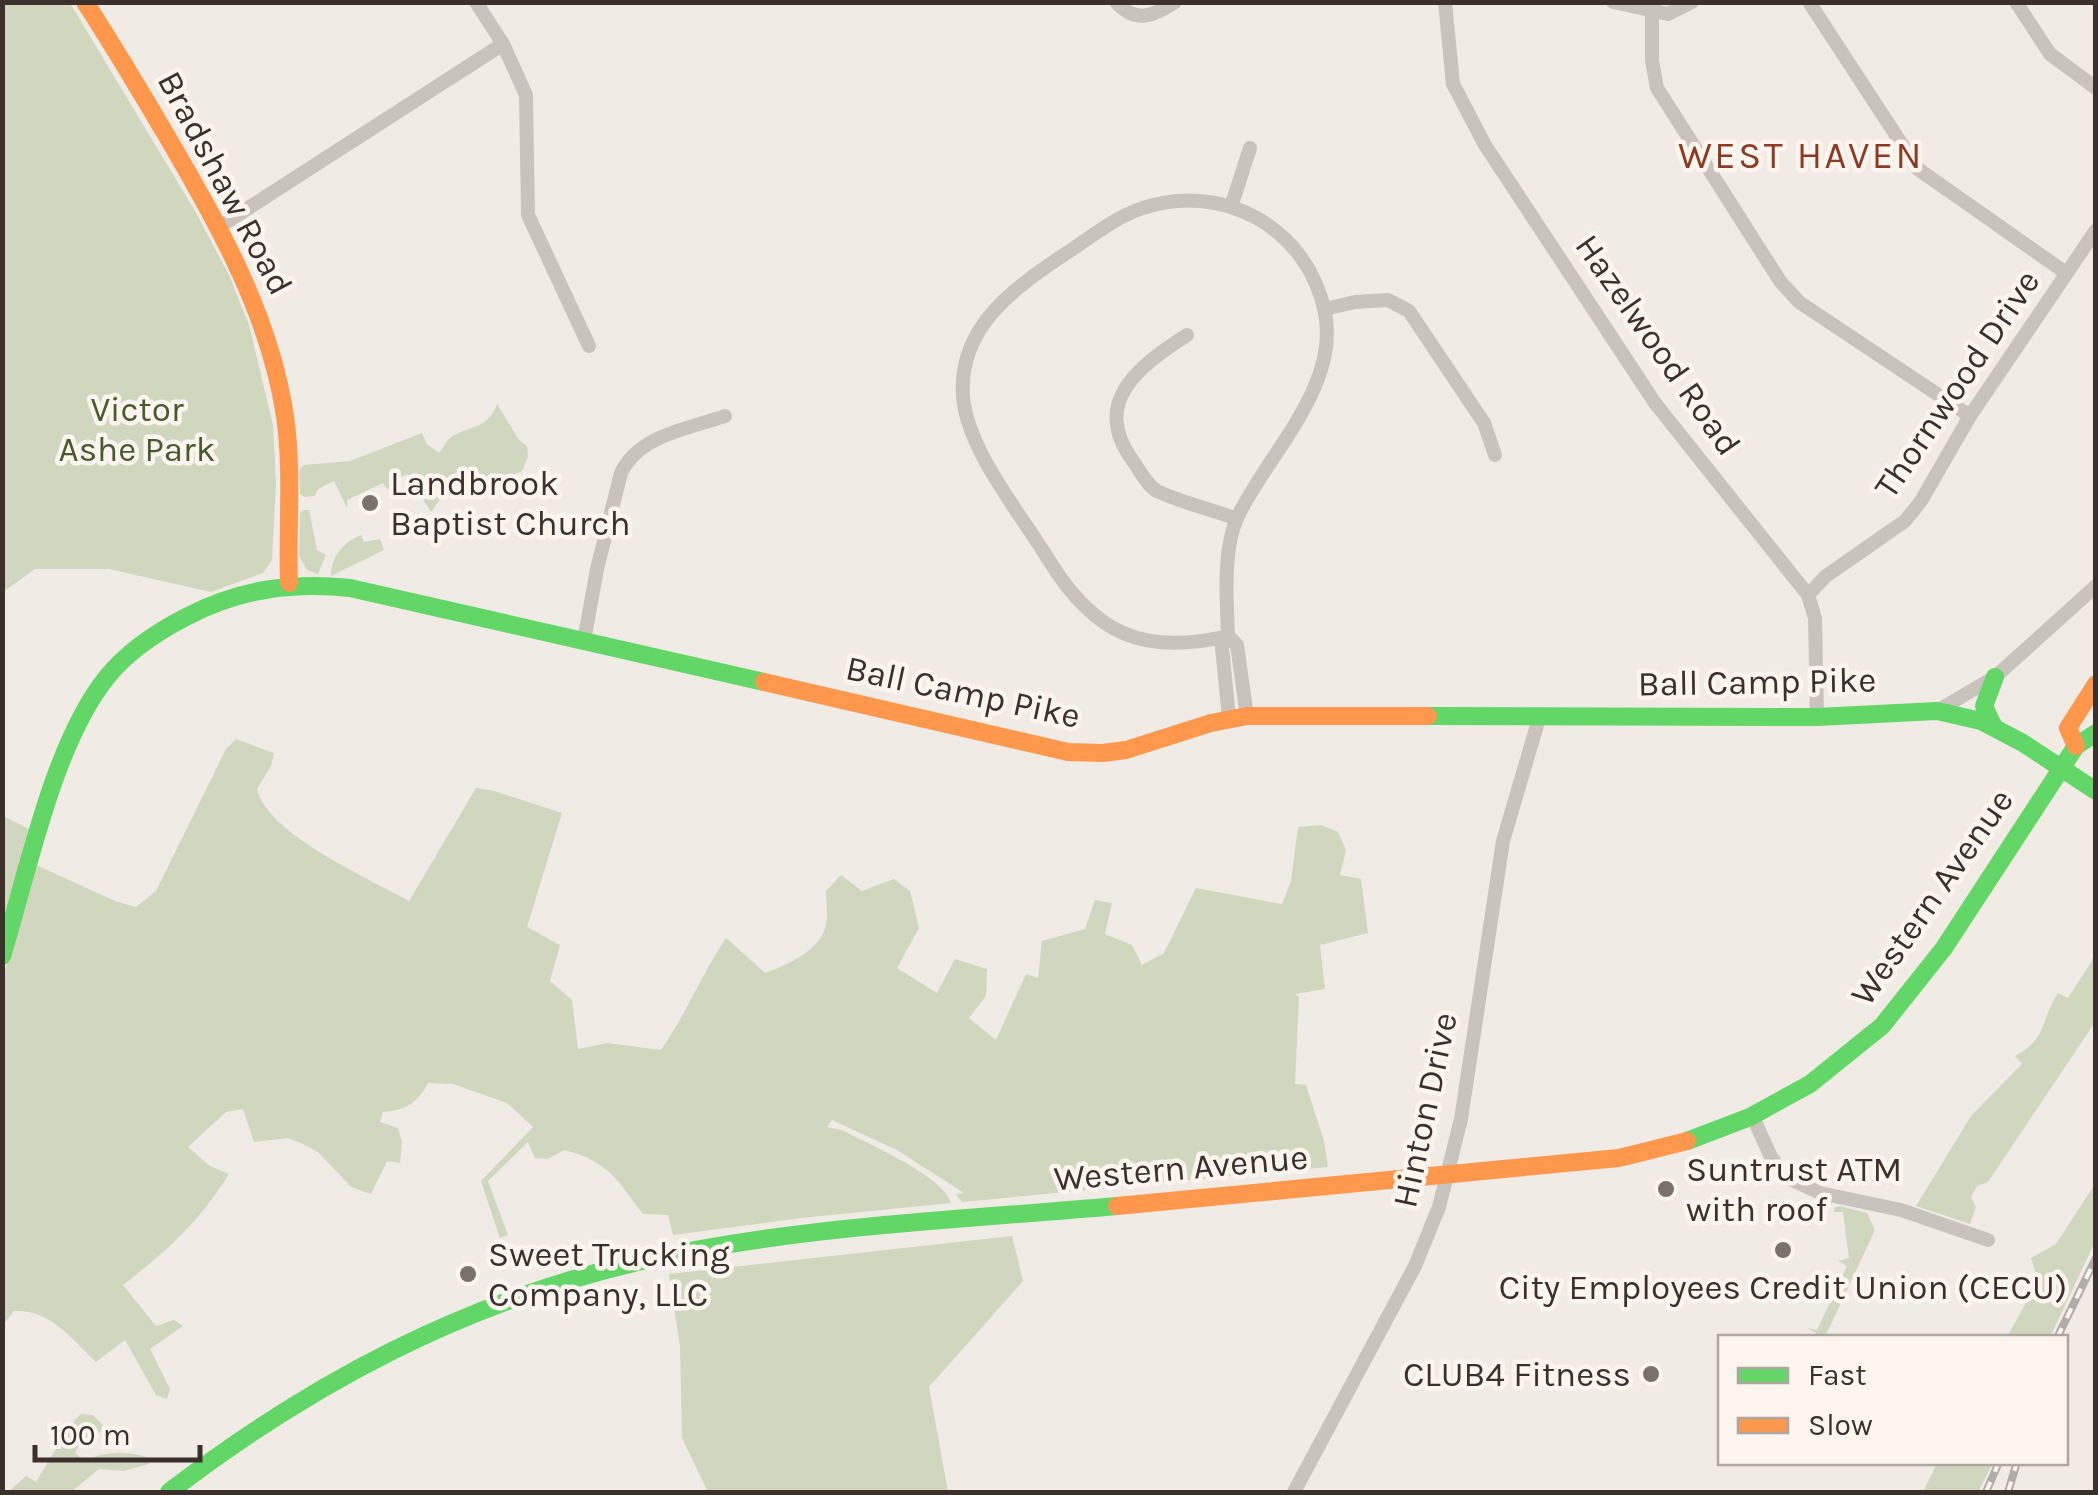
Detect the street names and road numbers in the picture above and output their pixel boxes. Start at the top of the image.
street label: Bradshaw Road [149,64,301,302]
street label: Hazelwood Road [1567,227,1749,463]
street label: Thornwood Drive [1866,262,2048,506]
street label: Ball Camp Pike [842,647,1084,737]
street label: Ball Camp Pike [1637,659,1877,705]
street label: Western Avenue [1842,781,2022,1013]
street label: Hinton Drive [1384,1009,1466,1211]
street label: Western Avenue [1052,1136,1310,1200]

